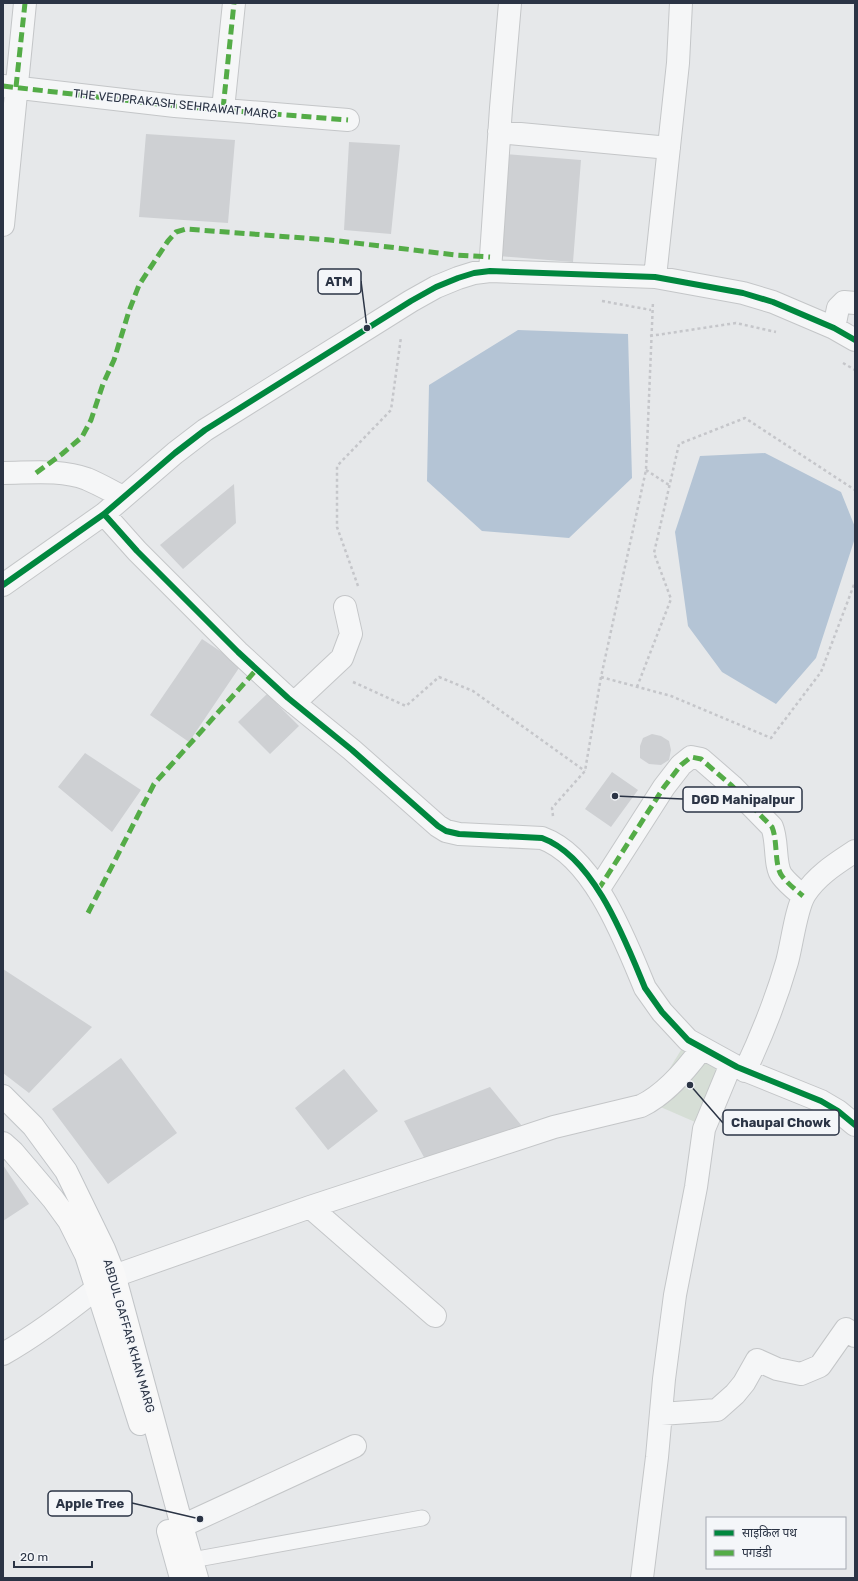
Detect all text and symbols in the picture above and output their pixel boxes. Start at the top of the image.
street label: THE VEDPRAKASH SEHRAWAT MARG [72,86,278,122]
callout: ATM [318,269,361,294]
text: ATM [325,274,353,289]
callout: DGD Mahipalpur [683,787,802,812]
text: DGD Mahipalpur [691,792,795,807]
callout: Chaupal Chowk [723,1110,839,1135]
text: Chaupal Chowk [731,1115,831,1130]
street label: ABDUL GAFFAR KHAN MARG [100,1258,158,1414]
callout: Apple Tree [48,1491,132,1516]
text: Apple Tree [56,1496,124,1511]
legend [706,1517,846,1569]
text: साइकिल पथ [742,1525,797,1540]
scale bar [14,1543,92,1569]
text: पगडंडी [742,1545,772,1560]
text: 20 m [20,1550,48,1564]

